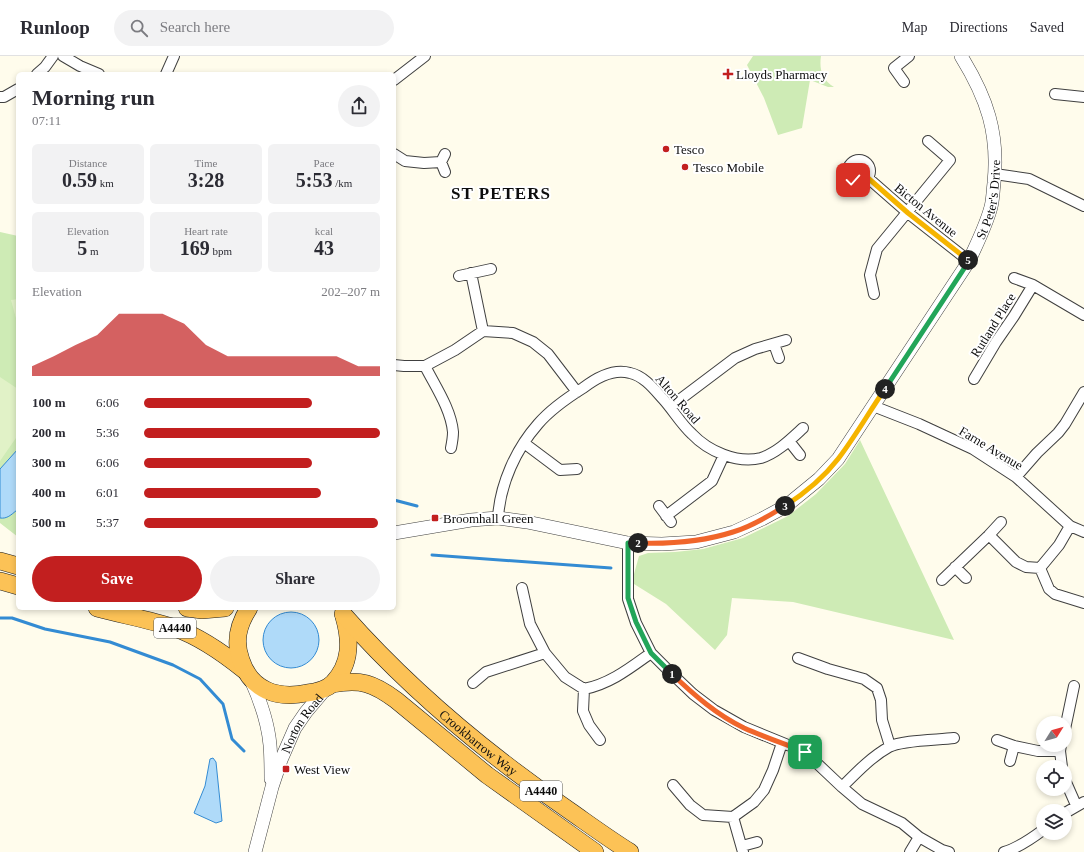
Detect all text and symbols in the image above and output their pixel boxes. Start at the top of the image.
search box [114,10,394,46]
text: Runloop [20,17,90,38]
icon: search [128,17,150,39]
text: Search here [160,19,230,35]
text: Map [902,20,927,35]
text: Directions [949,20,1008,35]
text: Saved [1030,20,1064,35]
place label: Lloyds Pharmacy [736,67,828,82]
marker: Lloyds Pharmacy [723,69,733,79]
text: Morning run [32,85,155,110]
button: share [338,85,380,127]
text: 07:11 [32,113,61,128]
place label: Tesco [674,142,704,157]
marker: Tesco [661,144,671,154]
text: Distance [69,157,107,169]
text: Time [195,157,217,169]
text: Pace [314,157,334,169]
street label: St Peter's Drive [972,159,1003,242]
place label: Tesco Mobile [693,160,764,175]
marker: Tesco Mobile [680,162,690,172]
pin [836,163,870,197]
text: 0.59 [62,169,97,191]
text: 3:28 [188,169,224,191]
text: 5:53 [296,169,332,191]
icon: check [842,169,864,191]
text: km [97,177,114,189]
text: /km [332,177,352,189]
street label: Bicton Avenue [891,180,961,240]
district label: ST PETERS [451,184,551,203]
text: Elevation [67,225,109,237]
text: Heart rate [184,225,228,237]
text: kcal [315,225,333,237]
text: 5 [77,237,87,259]
text: 169 [180,237,210,259]
text: 43 [314,237,334,259]
text: m [87,245,99,257]
text: bpm [210,245,232,257]
pin: 5 [958,250,978,270]
text: 5 [965,254,971,266]
text: Elevation [32,284,82,299]
text: 202–207 m [321,284,380,299]
street label: Rutland Place [967,290,1019,360]
street label: Alton Road [653,371,704,427]
pin: 4 [875,379,895,399]
text: 4 [882,383,888,395]
text: 100 m [32,395,66,410]
text: 6:06 [96,395,119,410]
street label: Farne Avenue [956,423,1026,473]
text: 200 m [32,425,66,440]
text: 5:36 [96,425,119,440]
text: 300 m [32,455,66,470]
text: 6:06 [96,455,119,470]
text: 400 m [32,485,66,500]
text: 6:01 [96,485,119,500]
pin: 3 [775,496,795,516]
text: 3 [782,500,788,512]
place label: Broomhall Green [443,511,534,526]
marker: Broomhall Green [430,513,440,523]
text: 500 m [32,515,66,530]
text: 5:37 [96,515,119,530]
pin: 2 [628,533,648,553]
text: 2 [635,537,641,549]
button: Save [32,556,202,602]
button: Share [210,556,380,602]
road number: A4440 [154,618,196,638]
pin: 1 [662,664,682,684]
text: 1 [669,668,675,680]
street label: Norton Road [278,690,326,755]
street label: Crookbarrow Way [437,706,521,779]
north arrow [1036,716,1072,752]
map controls [1036,716,1072,840]
pin [788,735,822,769]
icon: arrive [794,741,816,763]
button: locate [1036,760,1072,796]
place label: West View [294,762,351,777]
marker: West View [281,764,291,774]
road number: A4440 [520,781,562,801]
button: layers [1036,804,1072,840]

